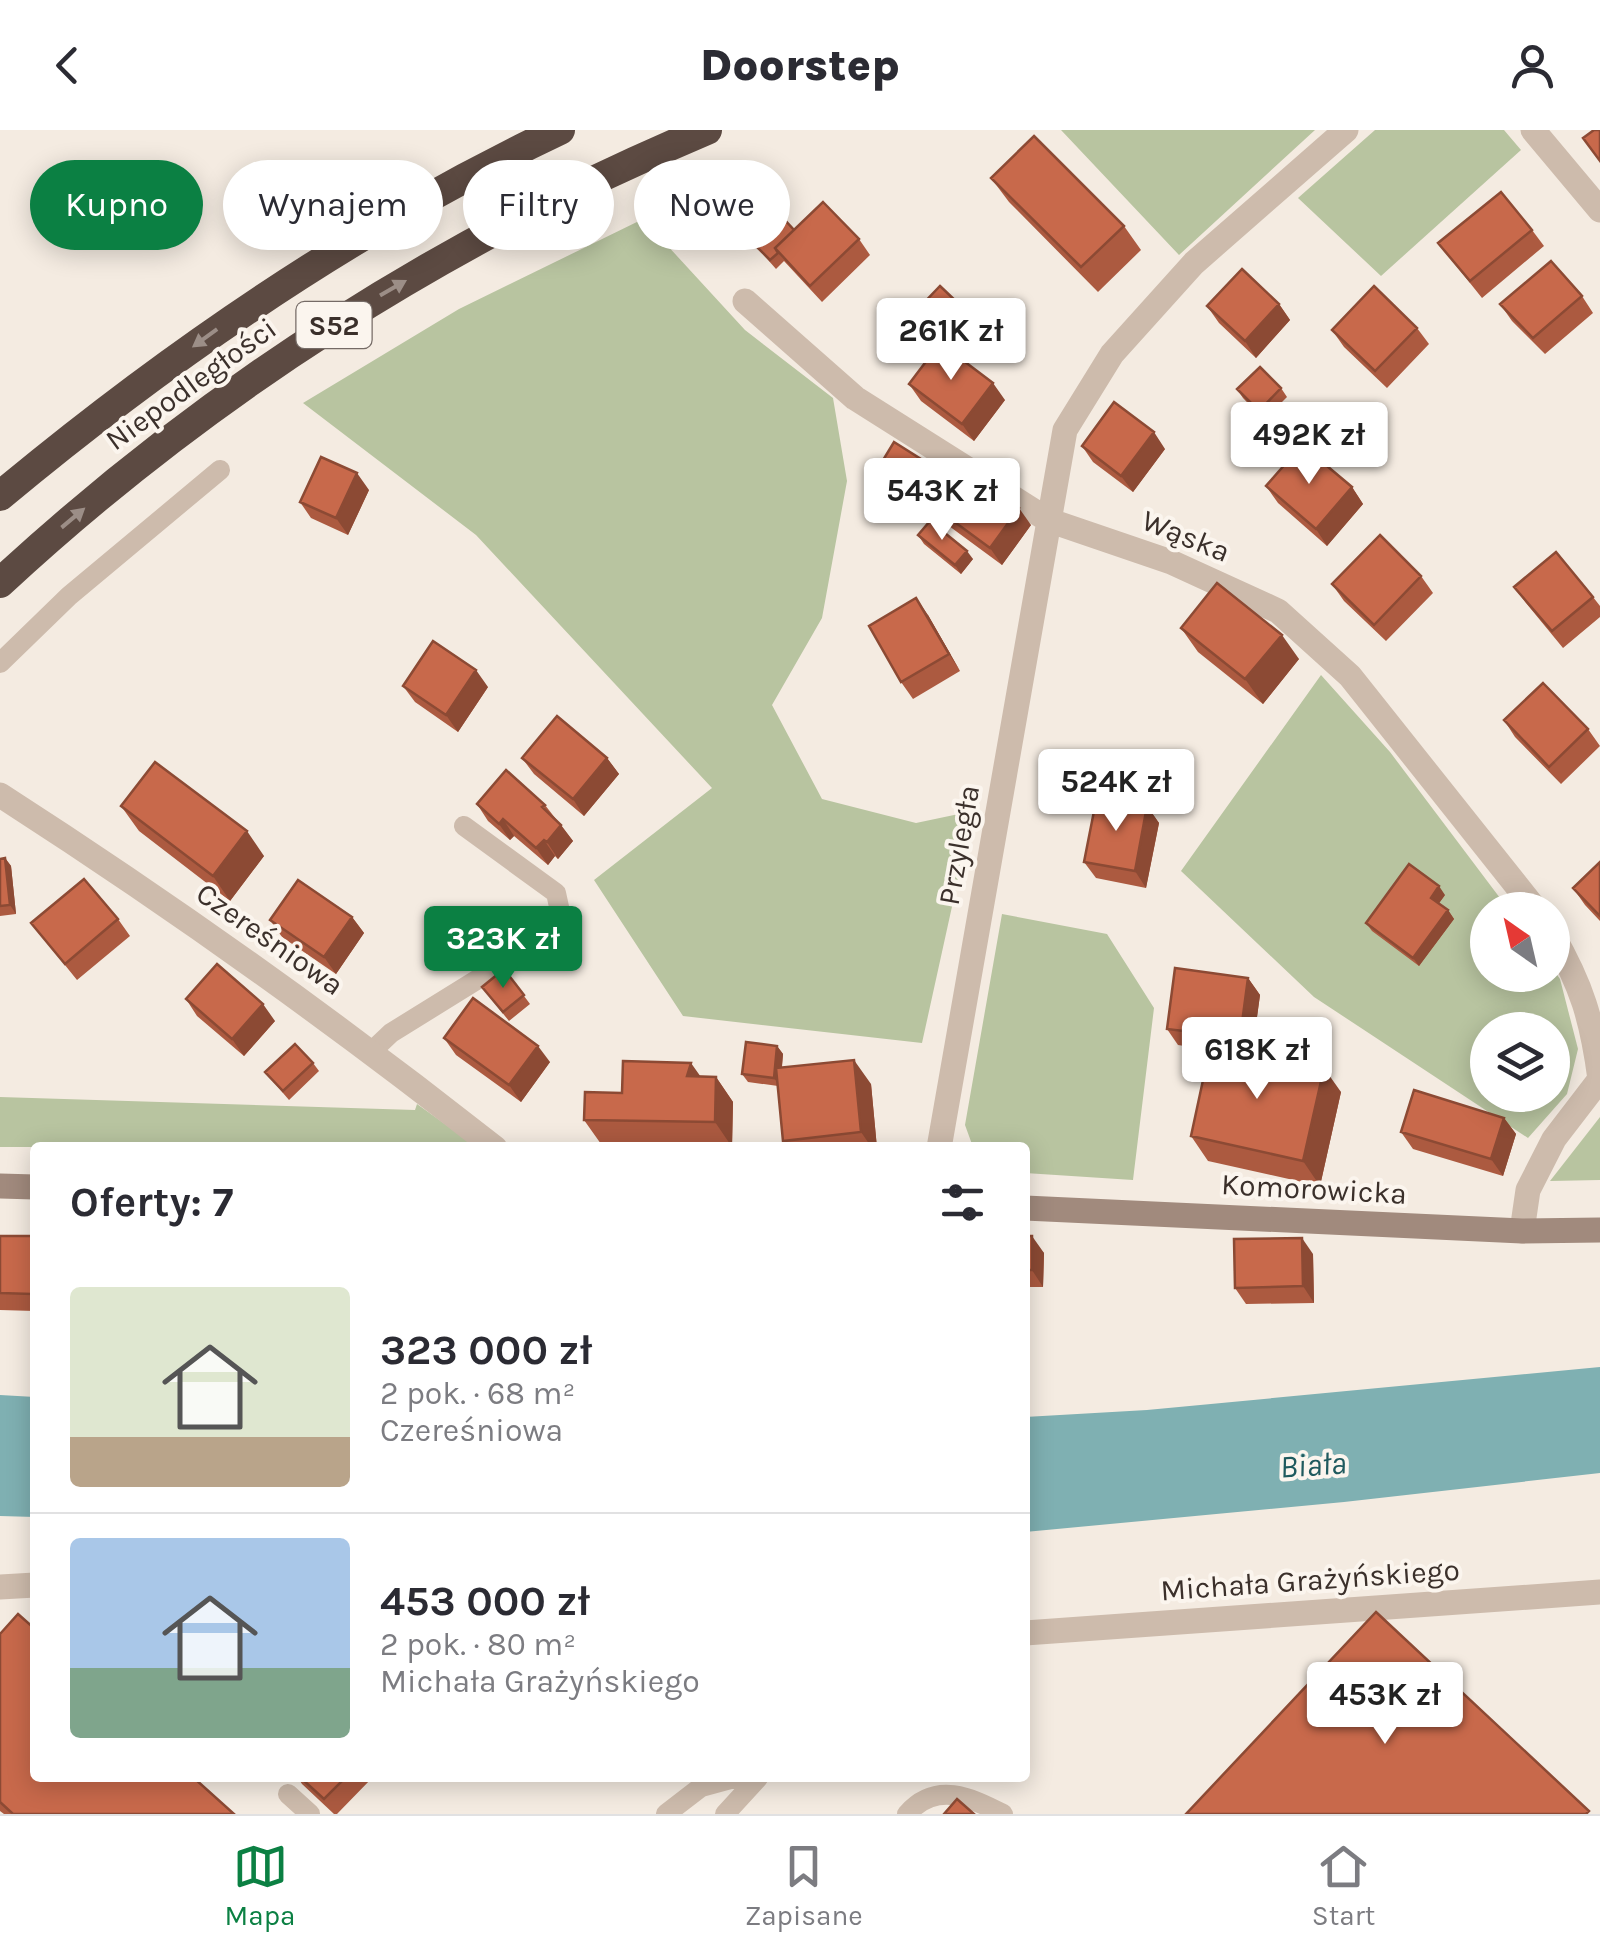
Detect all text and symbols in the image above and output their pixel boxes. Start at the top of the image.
icon: back [40,38,95,93]
icon: person [1505,38,1560,93]
text: Doorstep [700,39,900,91]
chip: Kupno [30,160,203,250]
chip: Wynajem [223,160,443,250]
chip: Filtry [463,160,614,250]
chip: Nowe [634,160,790,250]
one-way arrow [379,279,408,296]
pin: 261K zł [859,298,1043,383]
road number: S52 [296,302,372,348]
street label: Niepodległości [99,310,283,458]
text: 261K zł [899,312,1003,349]
one-way arrow [192,327,218,347]
pin: 492K zł [1217,402,1401,487]
text: 492K zł [1253,416,1365,453]
pin: 543K zł [850,458,1034,543]
text: 543K zł [886,472,998,509]
street label: Wąska [1137,502,1235,570]
one-way arrow [60,508,85,529]
pin: 524K zł [1024,749,1208,834]
text: 524K zł [1060,763,1172,800]
street label: Przyległa [931,782,987,908]
street label: Czereśniowa [189,875,351,1003]
north arrow [1470,892,1570,992]
map controls [1470,892,1570,1112]
pin: 323K zł [411,906,595,991]
text: 323K zł [446,920,560,957]
button: layers [1470,1012,1570,1112]
pin: 618K zł [1165,1017,1349,1102]
text: 618K zł [1204,1031,1310,1068]
street label: Komorowicka [1220,1166,1408,1212]
icon: filters [935,1175,990,1230]
text: Oferty: 7 [70,1177,233,1227]
text: 323 000 zł [380,1325,592,1375]
icon: home [150,1327,270,1447]
text: 2 pok. · 68 m² [380,1375,575,1412]
text: Czereśniowa [380,1412,563,1449]
water label: Biała [1278,1444,1348,1486]
street label: Michała Grażyńskiego [1159,1552,1461,1608]
text: 453 000 zł [380,1576,590,1626]
icon: home [150,1578,270,1698]
text: 2 pok. · 80 m² [380,1626,576,1663]
pin: 453K zł [1293,1662,1477,1747]
text: Michała Grażyńskiego [380,1663,700,1700]
text: 453K zł [1329,1676,1441,1713]
tab: Mapa [225,1839,295,1932]
tab: Zapisane [745,1839,863,1932]
tab: Start [1312,1839,1375,1932]

